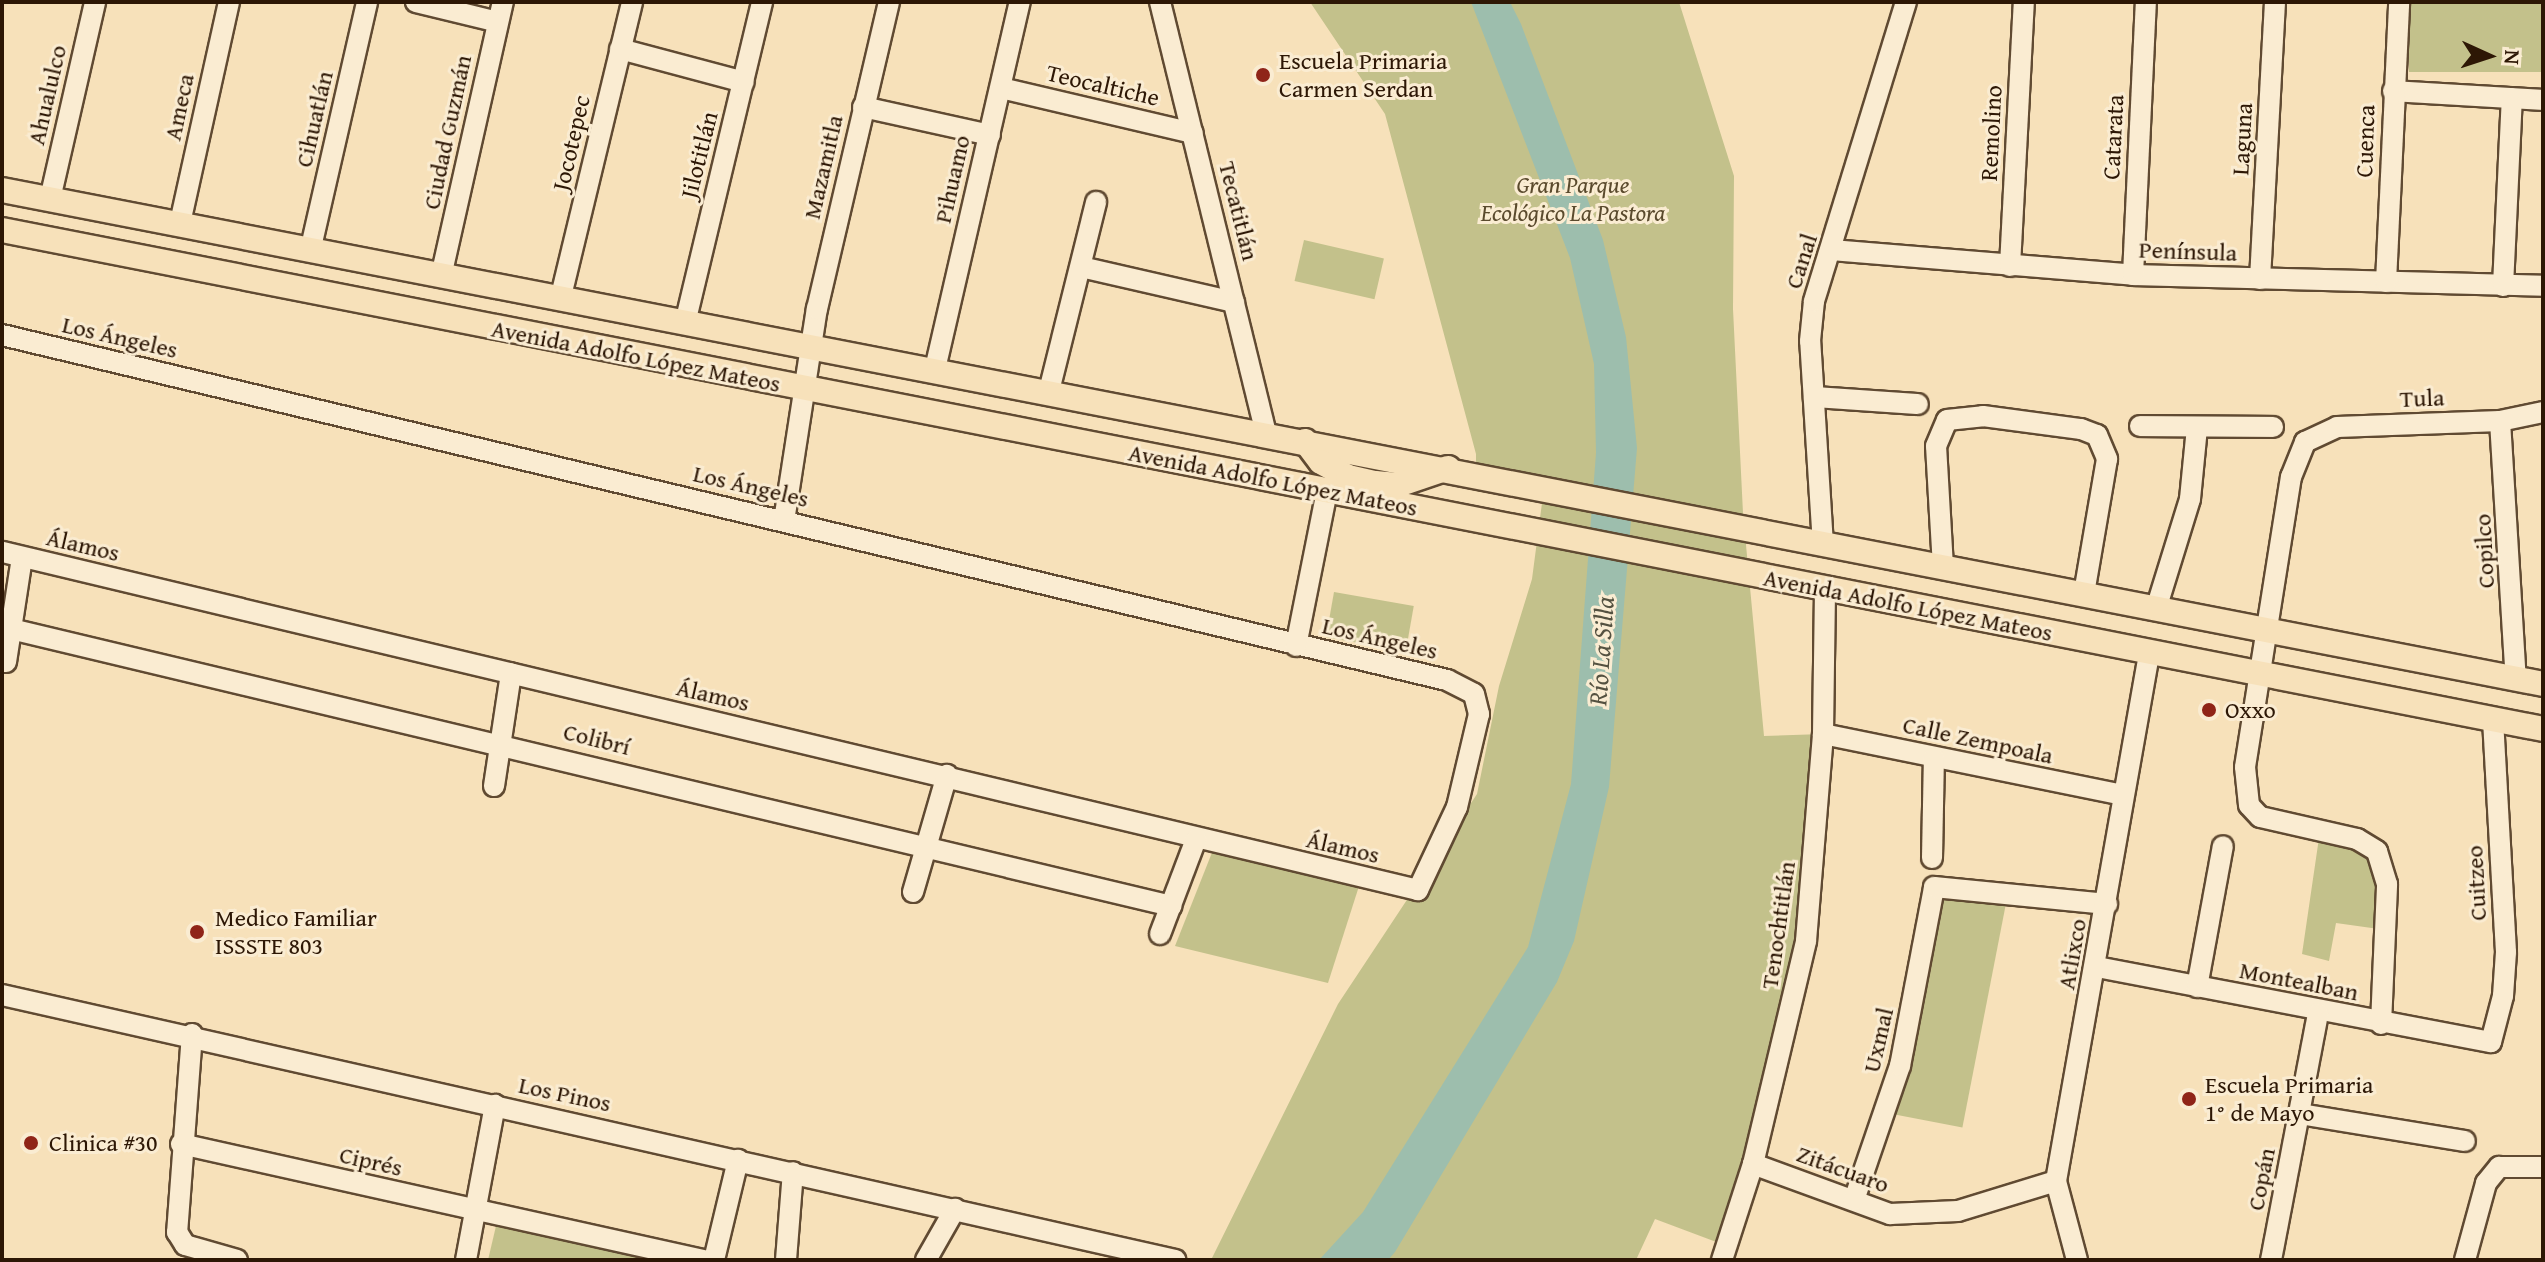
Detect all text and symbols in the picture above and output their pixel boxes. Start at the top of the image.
north arrow [2449,16,2529,96]
street label: Ahualulco [22,42,72,148]
place label: Escuela Primaria Carmen Serdan [1279,47,1447,103]
text: N [2497,49,2529,65]
street label: Ciudad Guzmán [417,52,477,212]
street label: Teocaltiche [1044,58,1162,112]
marker: Escuela Primaria Carmen Serdan [1254,66,1272,84]
street label: Cihuatlán [289,68,339,170]
street label: Ameca [158,71,200,143]
street label: Remolino [1974,84,2008,182]
street label: Jocotepec [546,92,596,194]
street label: Catarata [2096,94,2130,180]
street label: Laguna [2226,102,2258,176]
street label: Cuenca [2349,104,2381,178]
street label: Jilotitlán [674,109,724,201]
street label: Mazamitla [797,112,849,222]
street label: Pihuamo [928,132,976,226]
street label: Tecatitlán [1213,159,1265,263]
park label: Gran Parque Ecológico La Pastora [1481,171,1665,227]
street label: Canal [1779,230,1823,292]
street label: Península [2138,235,2238,267]
street label: Los Ángeles [60,310,180,364]
street label: Avenida Adolfo López Mateos [489,314,783,398]
street label: Tula [2399,383,2445,413]
street label: Avenida Adolfo López Mateos [1126,438,1420,522]
street label: Los Ángeles [691,459,811,513]
street label: Copilco [2468,513,2500,589]
street label: Álamos [44,523,122,567]
street label: Avenida Adolfo López Mateos [1761,563,2055,647]
water label: Río La Silla [1582,595,1620,707]
street label: Los Ángeles [1320,611,1440,665]
street label: Álamos [674,673,752,717]
place label: Oxxo [2225,696,2276,724]
marker: Oxxo [2200,701,2218,719]
street label: Calle Zempoala [1900,710,2056,770]
street label: Colibrí [561,717,633,761]
street label: Álamos [1304,825,1382,869]
street label: Cuitzeo [2460,845,2492,921]
street label: Tenochtitlán [1755,859,1801,991]
place label: Medico Familiar ISSSTE 803 [215,904,377,960]
street label: Atlixco [2052,916,2092,992]
marker: Medico Familiar ISSSTE 803 [186,921,208,943]
street label: Montealban [2237,955,2361,1007]
street label: Uxmal [1857,1005,1899,1075]
street label: Los Pinos [516,1070,614,1118]
place label: Escuela Primaria 1° de Mayo [2205,1071,2373,1127]
marker: Escuela Primaria 1° de Mayo [2180,1090,2198,1108]
place label: Clinica #30 [49,1129,158,1157]
marker: Clinica #30 [20,1132,42,1154]
street label: Zitácuaro [1793,1139,1893,1199]
street label: Ciprés [337,1140,405,1182]
street label: Copán [2241,1145,2281,1213]

